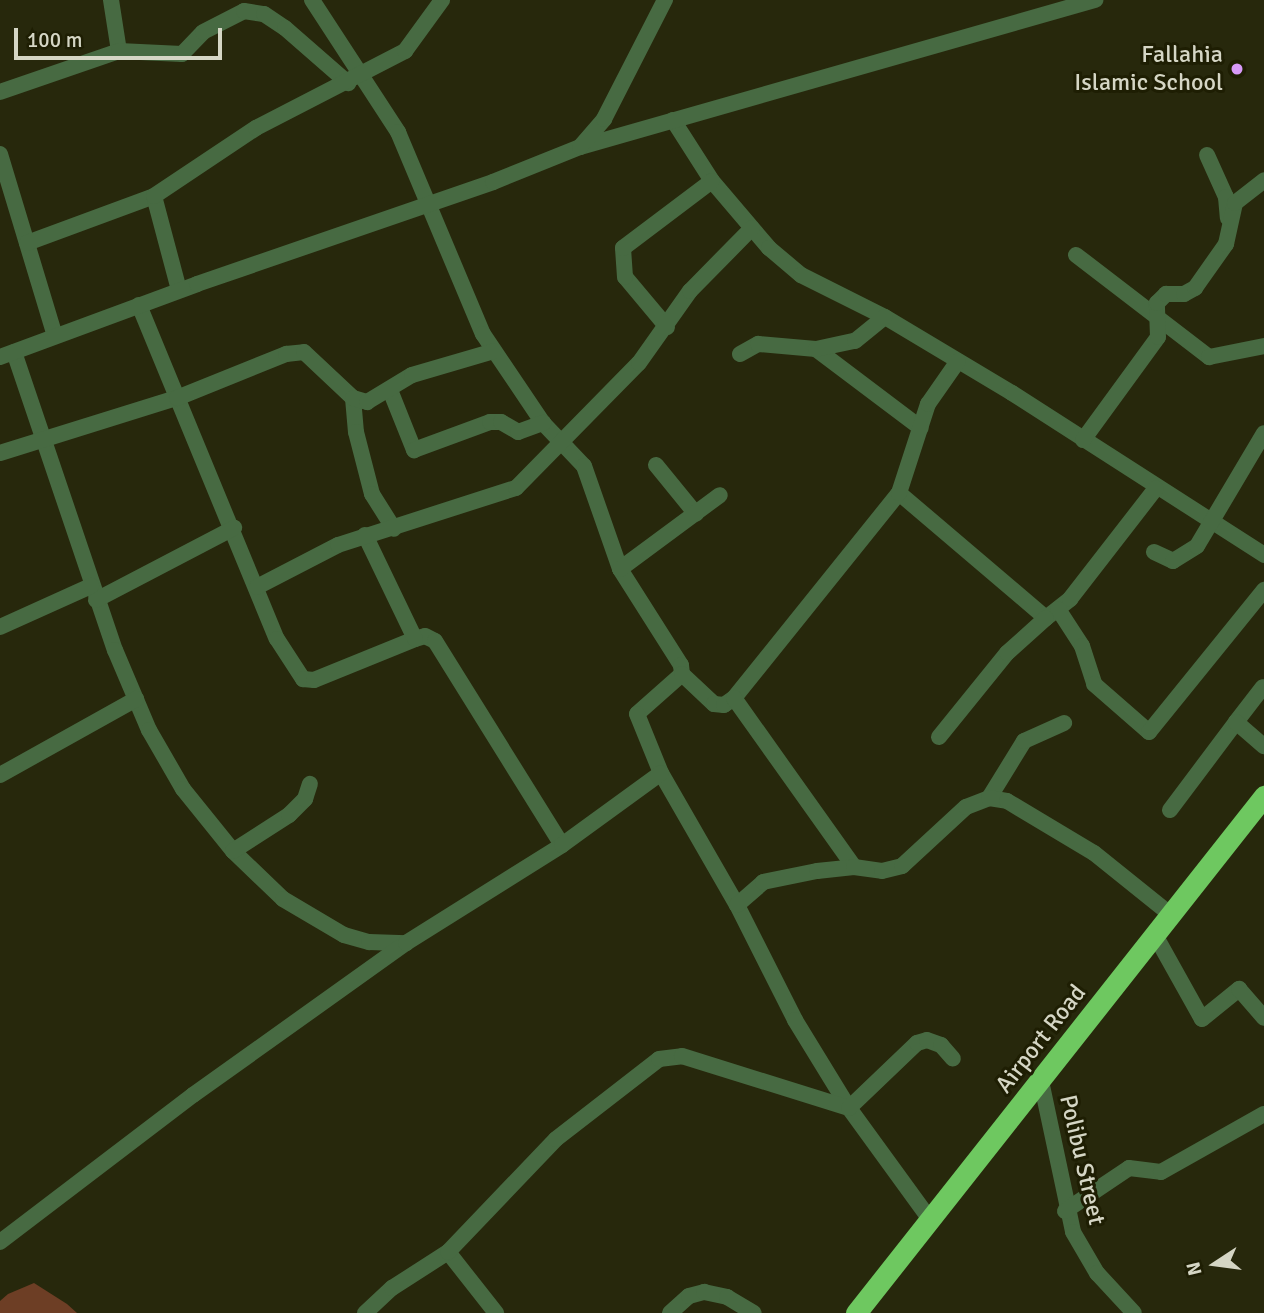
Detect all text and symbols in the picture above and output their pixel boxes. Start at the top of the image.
scale bar [18,14,226,58]
text: 100 m [27,27,82,53]
place label: Fallahia Islamic School [1074,41,1223,97]
marker: Fallahia Islamic School [1229,61,1245,77]
street label: Airport Road [990,979,1092,1099]
street label: Polibu Street [1053,1092,1111,1228]
north arrow [1180,1229,1250,1299]
text: N [1181,1260,1208,1278]

